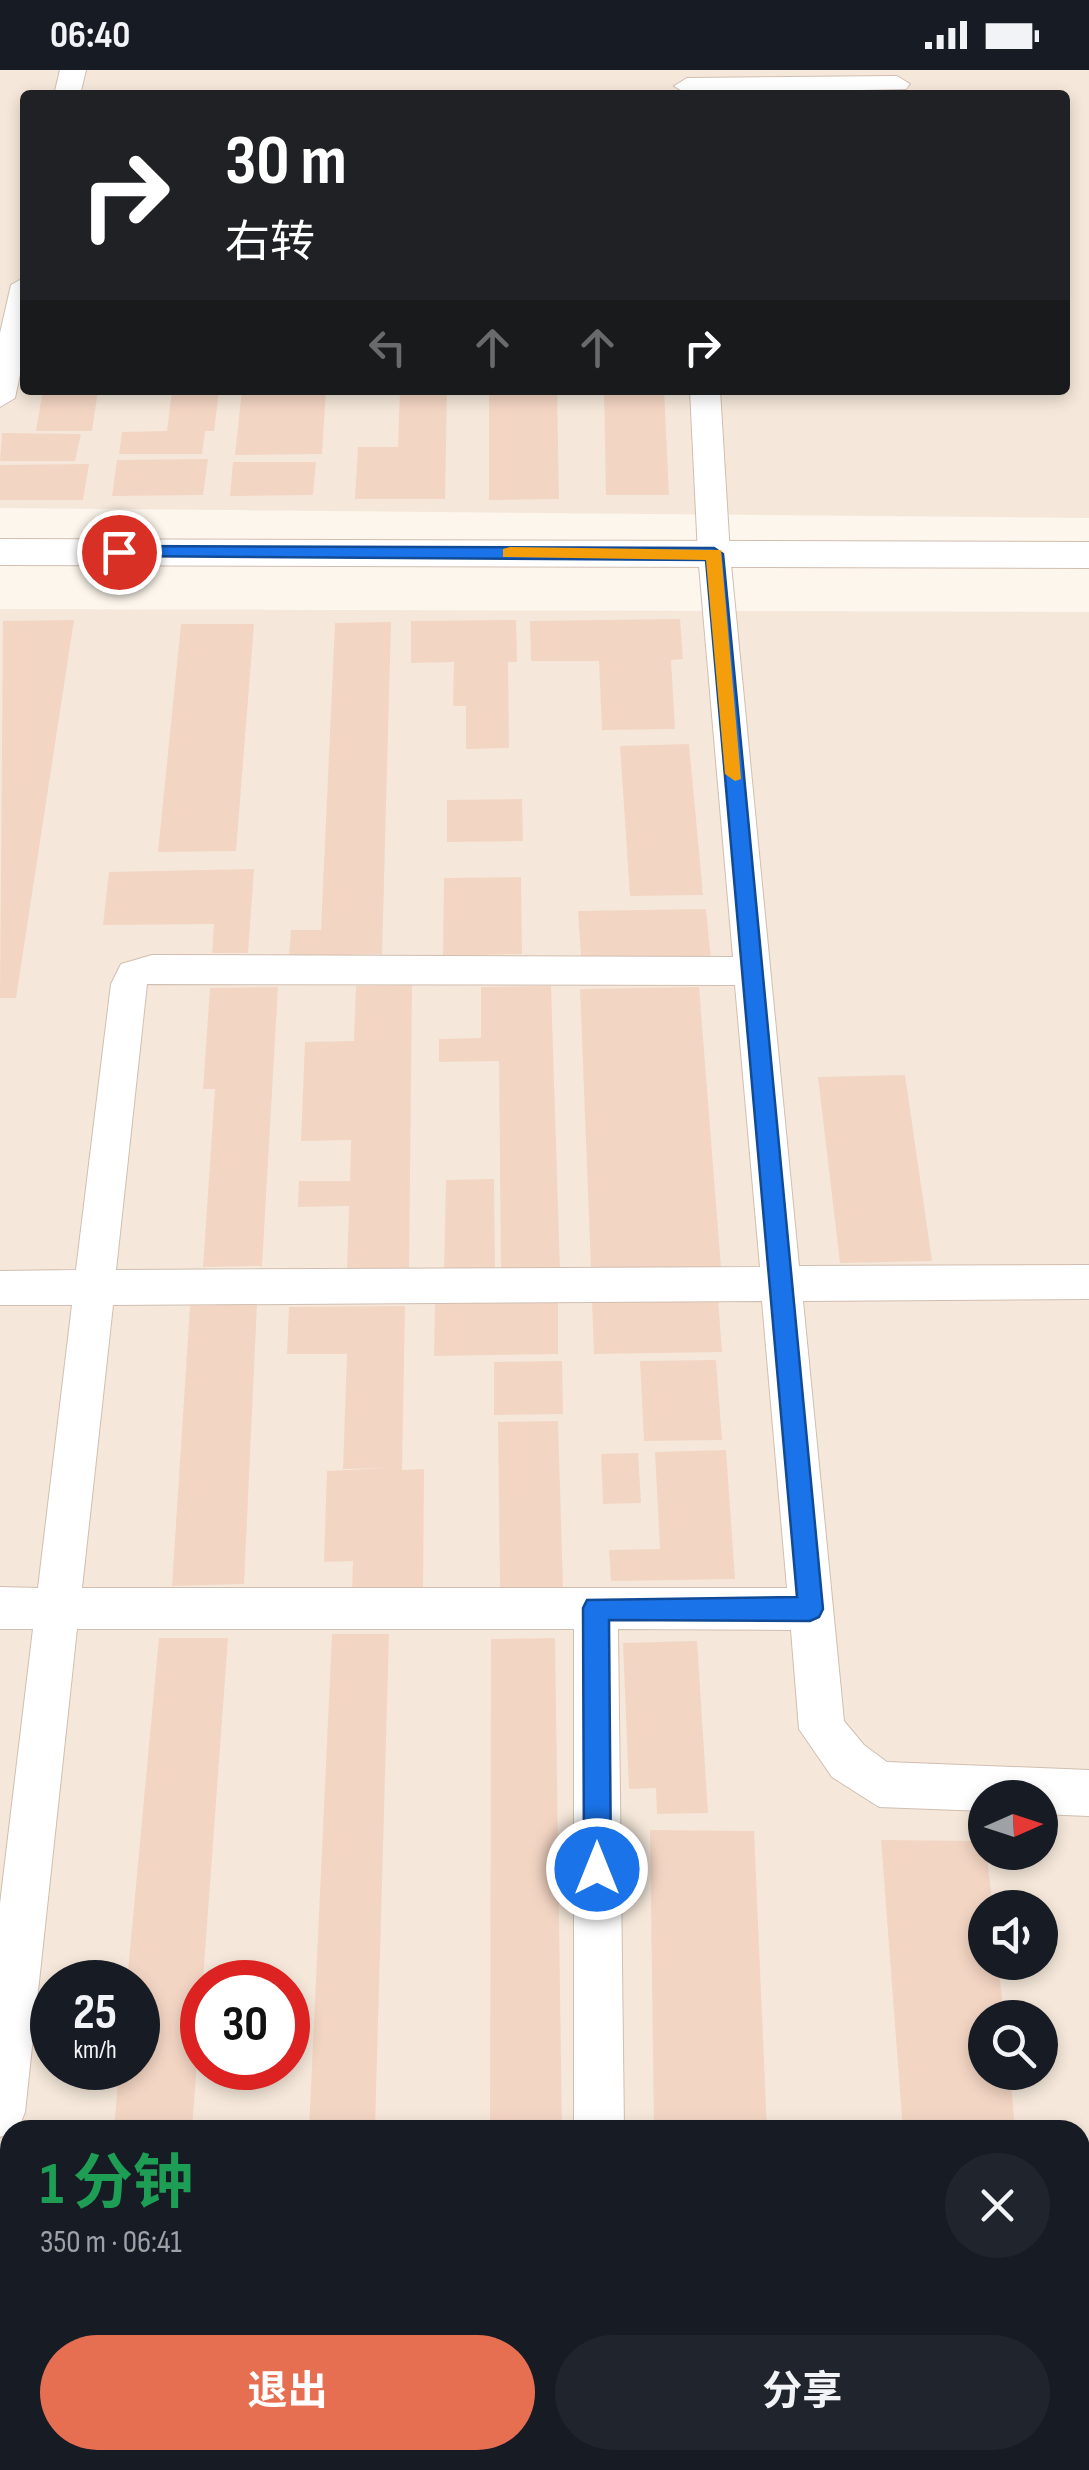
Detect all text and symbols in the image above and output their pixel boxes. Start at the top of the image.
text: 06:40 [50,13,130,58]
text: 30 m [225,120,347,204]
icon: right [60,130,190,260]
text: 右转 [225,216,315,271]
icon: left [360,320,415,375]
icon: ahead [465,320,520,375]
icon: ahead [570,320,625,375]
icon: right [675,320,730,375]
pin [77,510,162,595]
icon: arrive [92,525,147,580]
north arrow [968,1780,1058,1870]
map controls [968,1780,1058,2090]
position arrow [545,1817,649,1921]
button: sound [968,1890,1058,1980]
speed limit sign: 30 [180,1960,310,2090]
text: 25 [73,1983,117,2043]
button: search [968,2000,1058,2090]
text: km/h [73,2035,117,2066]
text: 1 分钟 [40,2149,193,2221]
button: close [945,2153,1050,2258]
text: 350 m · 06:41 [40,2223,182,2262]
button: 退出 [40,2335,535,2450]
button: 分享 [555,2335,1050,2450]

